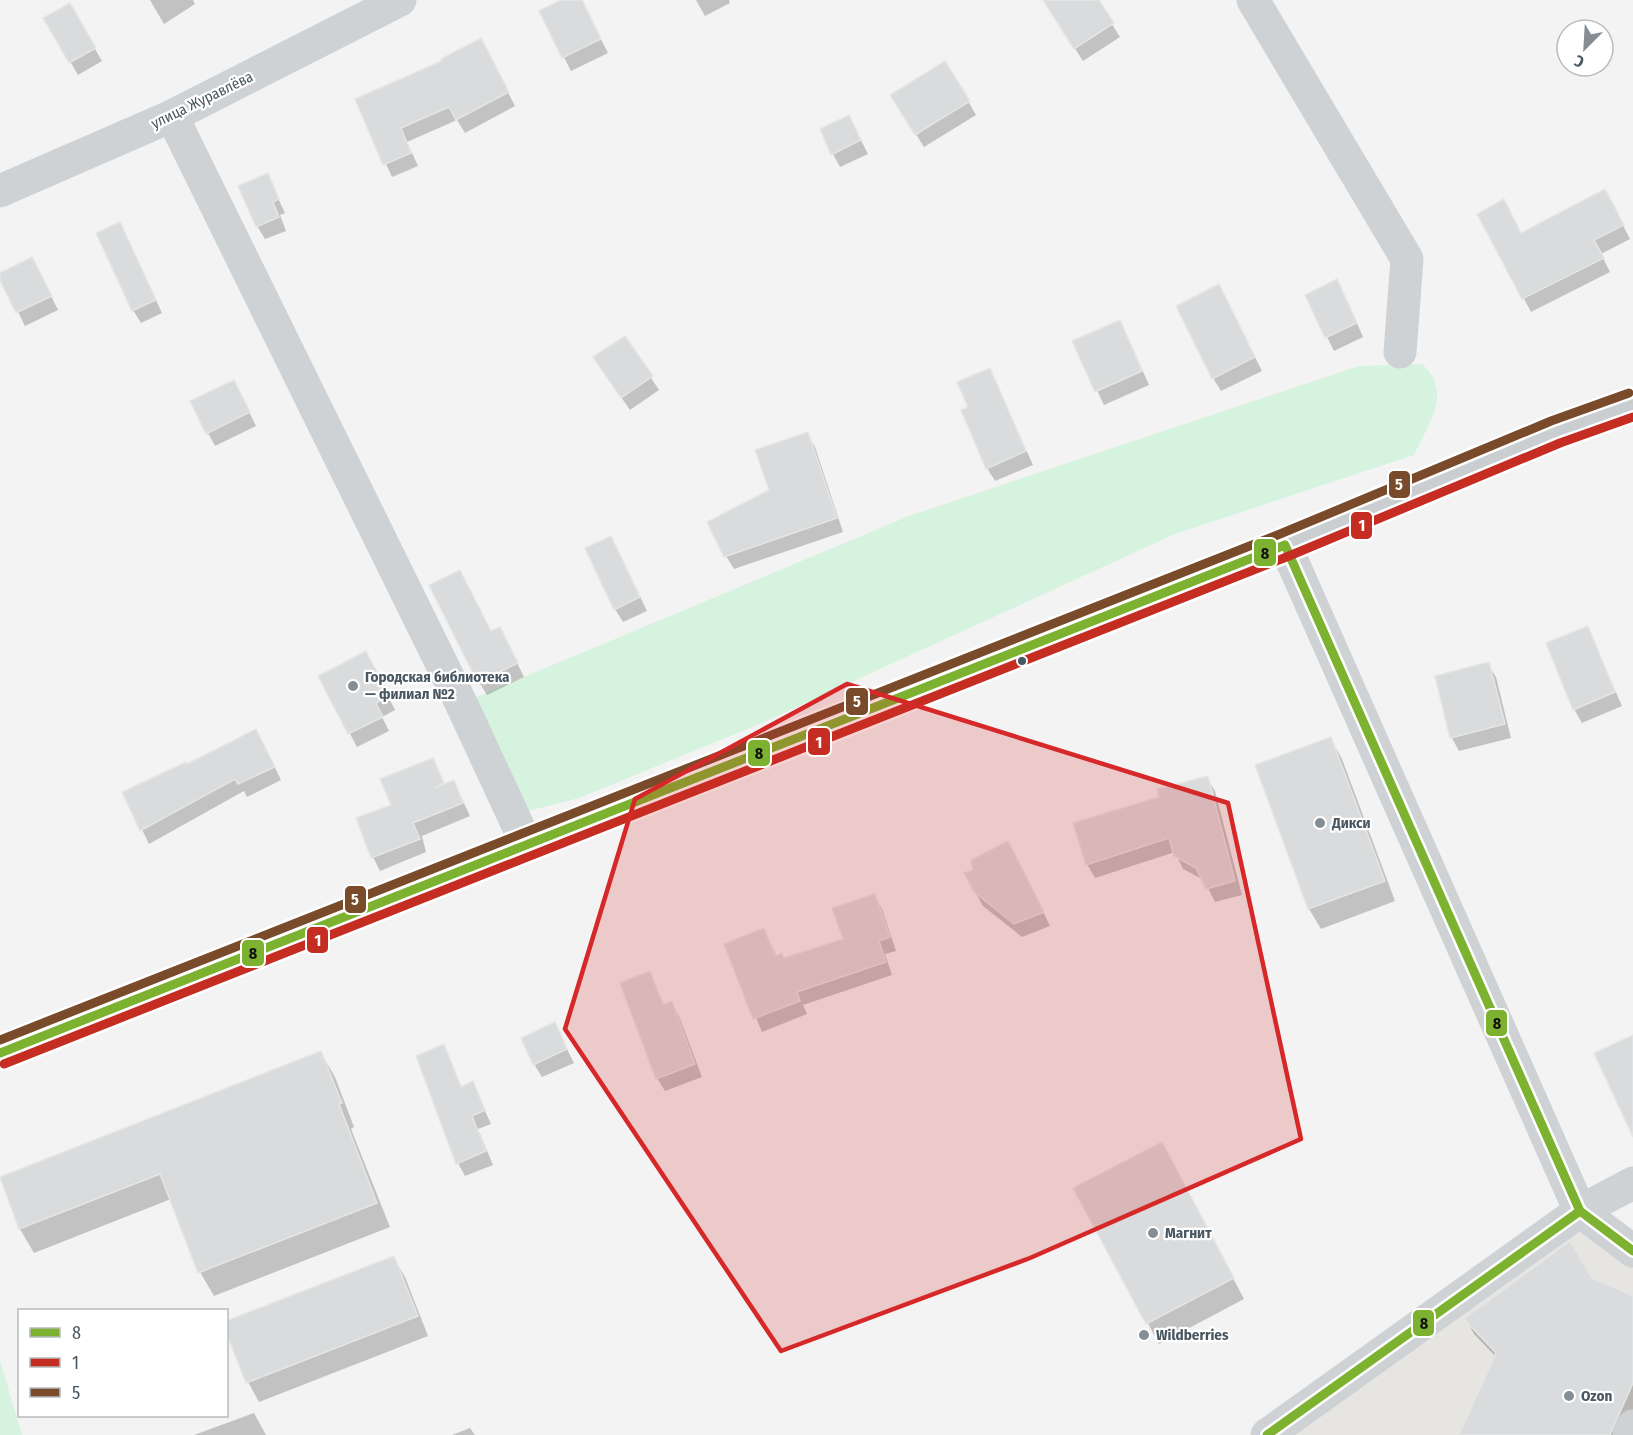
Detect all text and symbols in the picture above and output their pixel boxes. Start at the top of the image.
north arrow [1555,18,1615,78]
text: С [1571,51,1587,72]
street label: улица Журавлёва [148,68,256,132]
line badge: 5 [1388,470,1411,499]
text: 5 [1395,475,1403,494]
line badge: 1 [1350,511,1373,540]
text: 1 [1359,516,1365,535]
line badge: 8 [1253,538,1277,567]
text: 8 [1261,544,1270,563]
unlabelled marker [1016,655,1028,667]
place label: Городская библиотека — филиал №2 [365,668,510,703]
marker: Городская библиотека — филиал №2 [346,679,360,693]
line badge: 5 [845,687,869,716]
text: 5 [853,692,861,711]
line badge: 1 [807,727,831,756]
text: 1 [816,733,822,752]
line badge: 8 [747,739,771,767]
text: 8 [755,744,764,763]
place label: Дикси [1331,814,1371,832]
marker: Дикси [1313,816,1327,830]
line badge: 5 [344,885,367,914]
text: 5 [351,890,359,909]
line badge: 1 [306,926,329,954]
text: 1 [315,931,321,950]
line badge: 8 [241,939,265,967]
text: 8 [249,944,258,963]
line badge: 8 [1485,1009,1508,1037]
text: 8 [1493,1014,1502,1033]
place label: Магнит [1165,1224,1212,1242]
marker: Магнит [1146,1226,1160,1240]
legend [18,1309,228,1417]
line badge: 8 [1412,1309,1435,1337]
text: 8 [1420,1314,1429,1333]
text: 8 [72,1322,81,1344]
place label: Wildberries [1156,1326,1229,1344]
marker: Wildberries [1137,1328,1151,1342]
text: 1 [72,1352,79,1374]
text: 5 [72,1382,80,1404]
place label: Ozon [1581,1387,1612,1405]
marker: Ozon [1562,1389,1576,1403]

